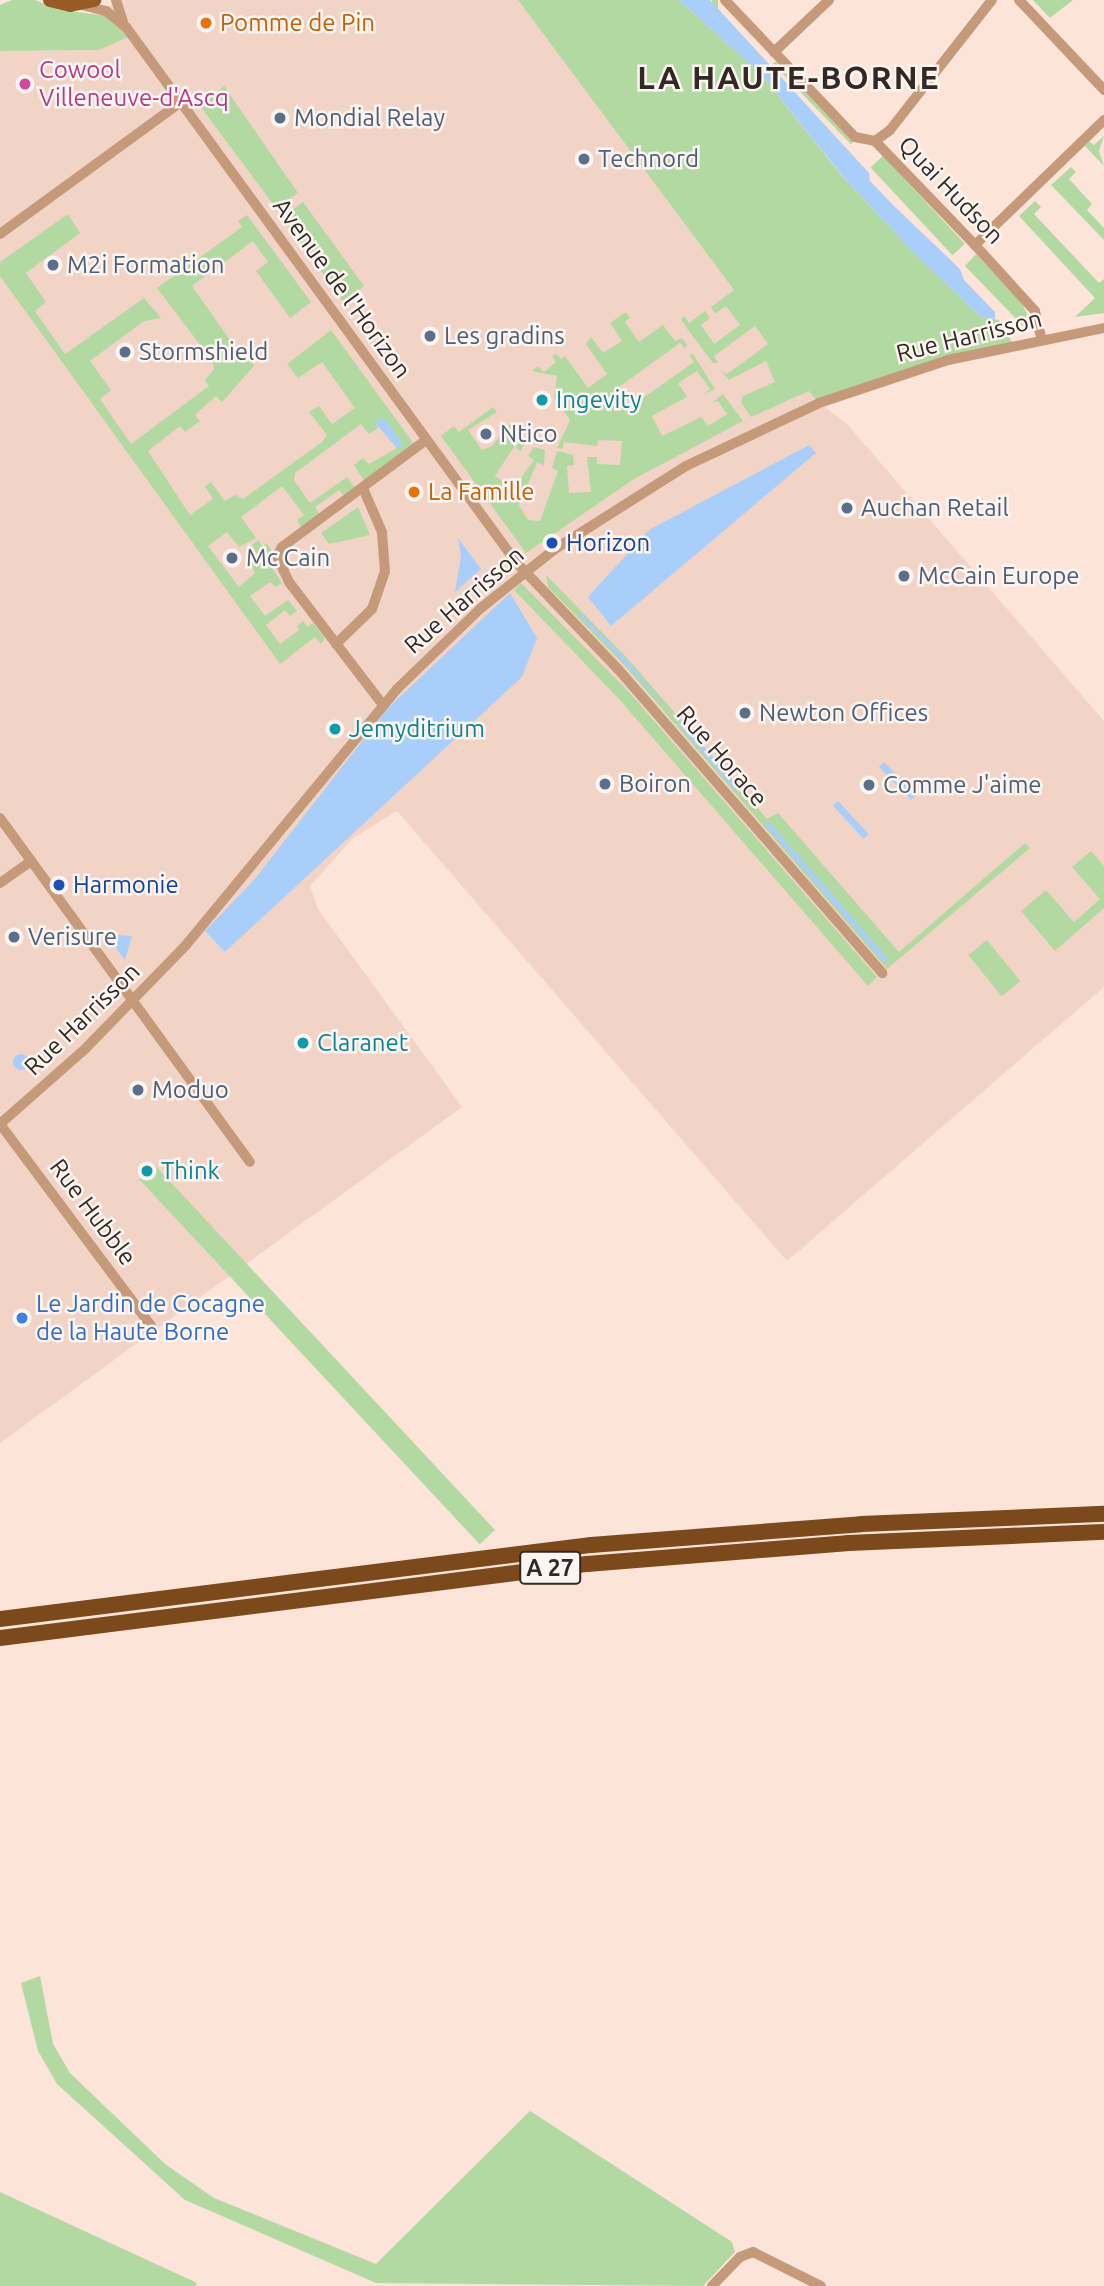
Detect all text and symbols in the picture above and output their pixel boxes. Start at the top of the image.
place label: Pomme de Pin [220,9,375,37]
marker: Pomme de Pin [198,15,214,31]
place label: Cowool Villeneuve-d'Ascq [39,56,229,112]
district label: LA HAUTE-BORNE [639,58,939,96]
marker: Cowool Villeneuve-d'Ascq [17,76,33,92]
place label: Mondial Relay [294,104,445,132]
marker: Mondial Relay [272,110,288,126]
street label: Quai Hudson [892,130,1010,250]
place label: Technord [598,145,699,173]
marker: Technord [576,151,592,167]
street label: Avenue de l'Horizon [267,192,417,384]
place label: M2i Formation [67,251,225,279]
marker: M2i Formation [45,257,61,273]
street label: Rue Harrisson [893,304,1045,368]
place label: Les gradins [444,322,565,350]
marker: Les gradins [422,328,438,344]
place label: Stormshield [139,338,268,366]
marker: Stormshield [117,344,133,360]
place label: Ingevity [556,386,641,414]
marker: Ingevity [534,392,550,408]
place label: Ntico [500,420,558,448]
marker: Ntico [478,426,494,442]
place label: La Famille [428,478,534,506]
marker: La Famille [406,484,422,500]
place label: Auchan Retail [861,494,1009,522]
marker: Auchan Retail [839,500,855,516]
place label: Horizon [566,529,650,557]
marker: Horizon [544,535,560,551]
street label: Rue Harrisson [398,540,530,660]
place label: Mc Cain [246,544,330,572]
marker: Mc Cain [224,550,240,566]
place label: McCain Europe [918,562,1080,590]
marker: McCain Europe [896,568,912,584]
place label: Newton Offices [759,699,928,727]
street label: Rue Horace [670,700,774,812]
marker: Newton Offices [737,705,753,721]
place label: Jemyditrium [349,715,485,743]
marker: Jemyditrium [327,721,343,737]
place label: Boiron [619,770,691,798]
place label: Comme J'aime [883,771,1042,799]
marker: Boiron [597,776,613,792]
marker: Comme J'aime [861,777,877,793]
place label: Harmonie [73,871,179,899]
marker: Harmonie [51,877,67,893]
place label: Verisure [28,923,117,951]
marker: Verisure [6,929,22,945]
street label: Rue Harrisson [18,957,146,1081]
place label: Claranet [317,1029,408,1057]
marker: Claranet [295,1035,311,1051]
place label: Moduo [152,1076,229,1104]
marker: Moduo [130,1082,146,1098]
street label: Rue Hubble [44,1153,142,1271]
place label: Think [161,1157,220,1185]
marker: Think [139,1163,155,1179]
place label: Le Jardin de Cocagne de la Haute Borne [36,1290,265,1346]
marker: Le Jardin de Cocagne de la Haute Borne [14,1310,30,1326]
road number: A 27 [518,1548,582,1588]

